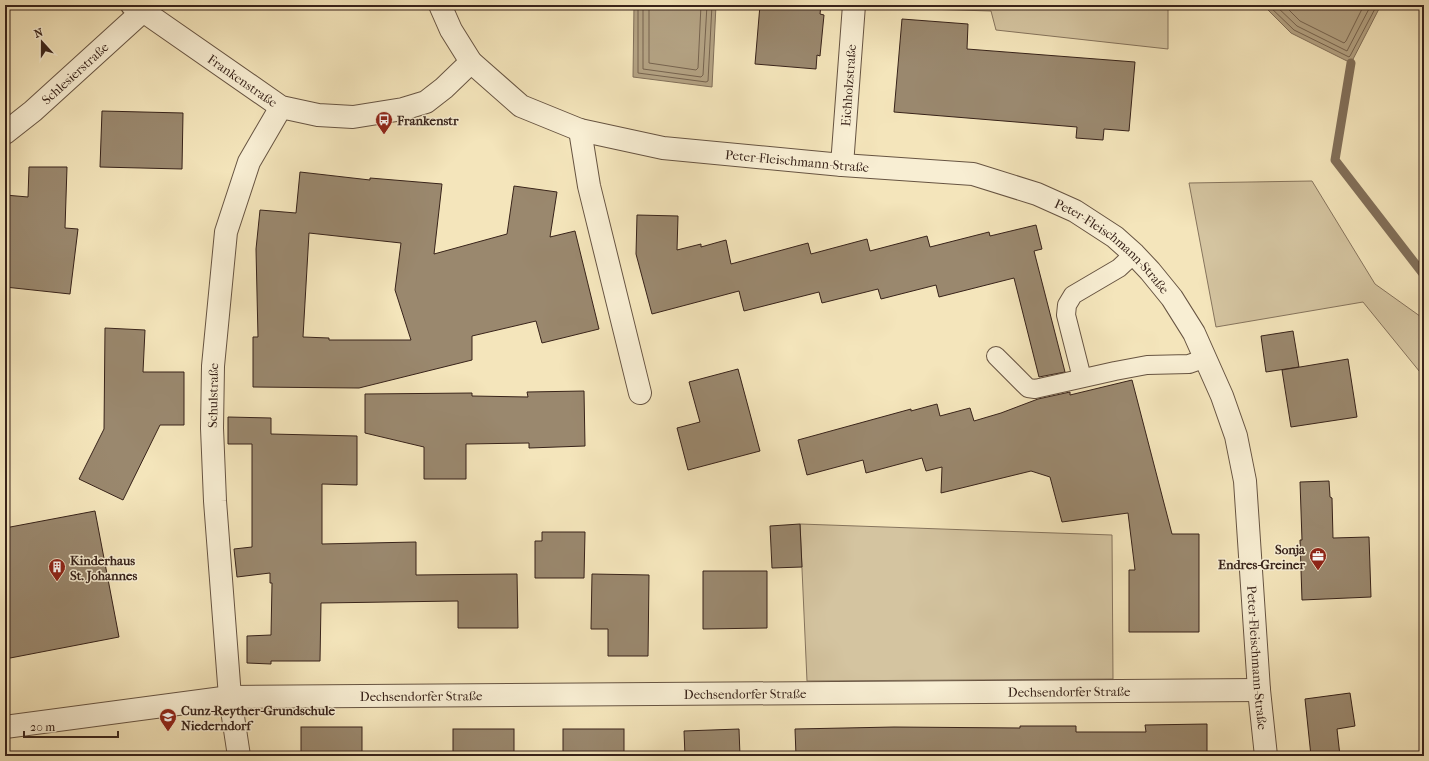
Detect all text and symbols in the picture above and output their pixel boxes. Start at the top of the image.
north arrow [22,22,62,62]
text: N [32,25,45,41]
street label: Schlesierstraße [38,39,112,107]
street label: Eichholzstraße [837,43,859,127]
street label: Frankenstraße [205,51,281,110]
bus stop icon: Frankenstr [374,110,394,135]
place label: Frankenstr [396,113,459,128]
street label: Peter-Fleischmann-Straße [724,146,870,174]
street label: Peter-Fleischmann-Straße [1052,195,1173,297]
street label: Schulstraße [205,362,221,428]
place label: Sonja Endres-Greiner [1218,542,1306,572]
office icon: Sonja Endres-Greiner [1308,546,1328,571]
place label: Kinderhaus St. Johannes [70,553,138,584]
building icon: Kinderhaus St. Johannes [47,557,67,582]
street label: Peter-Fleischmann-Straße [1245,585,1271,731]
street label: Dechsendorfer Straße [1008,683,1131,699]
street label: Dechsendorfer Straße [684,686,807,701]
street label: Dechsendorfer Straße [360,688,483,704]
place label: Cunz-Reyther-Grundschule Niederndorf [181,703,336,733]
school or university icon: Cunz-Reyther-Grundschule Niederndorf [158,707,178,732]
scale bar [24,713,118,739]
text: 20 m [30,720,55,734]

